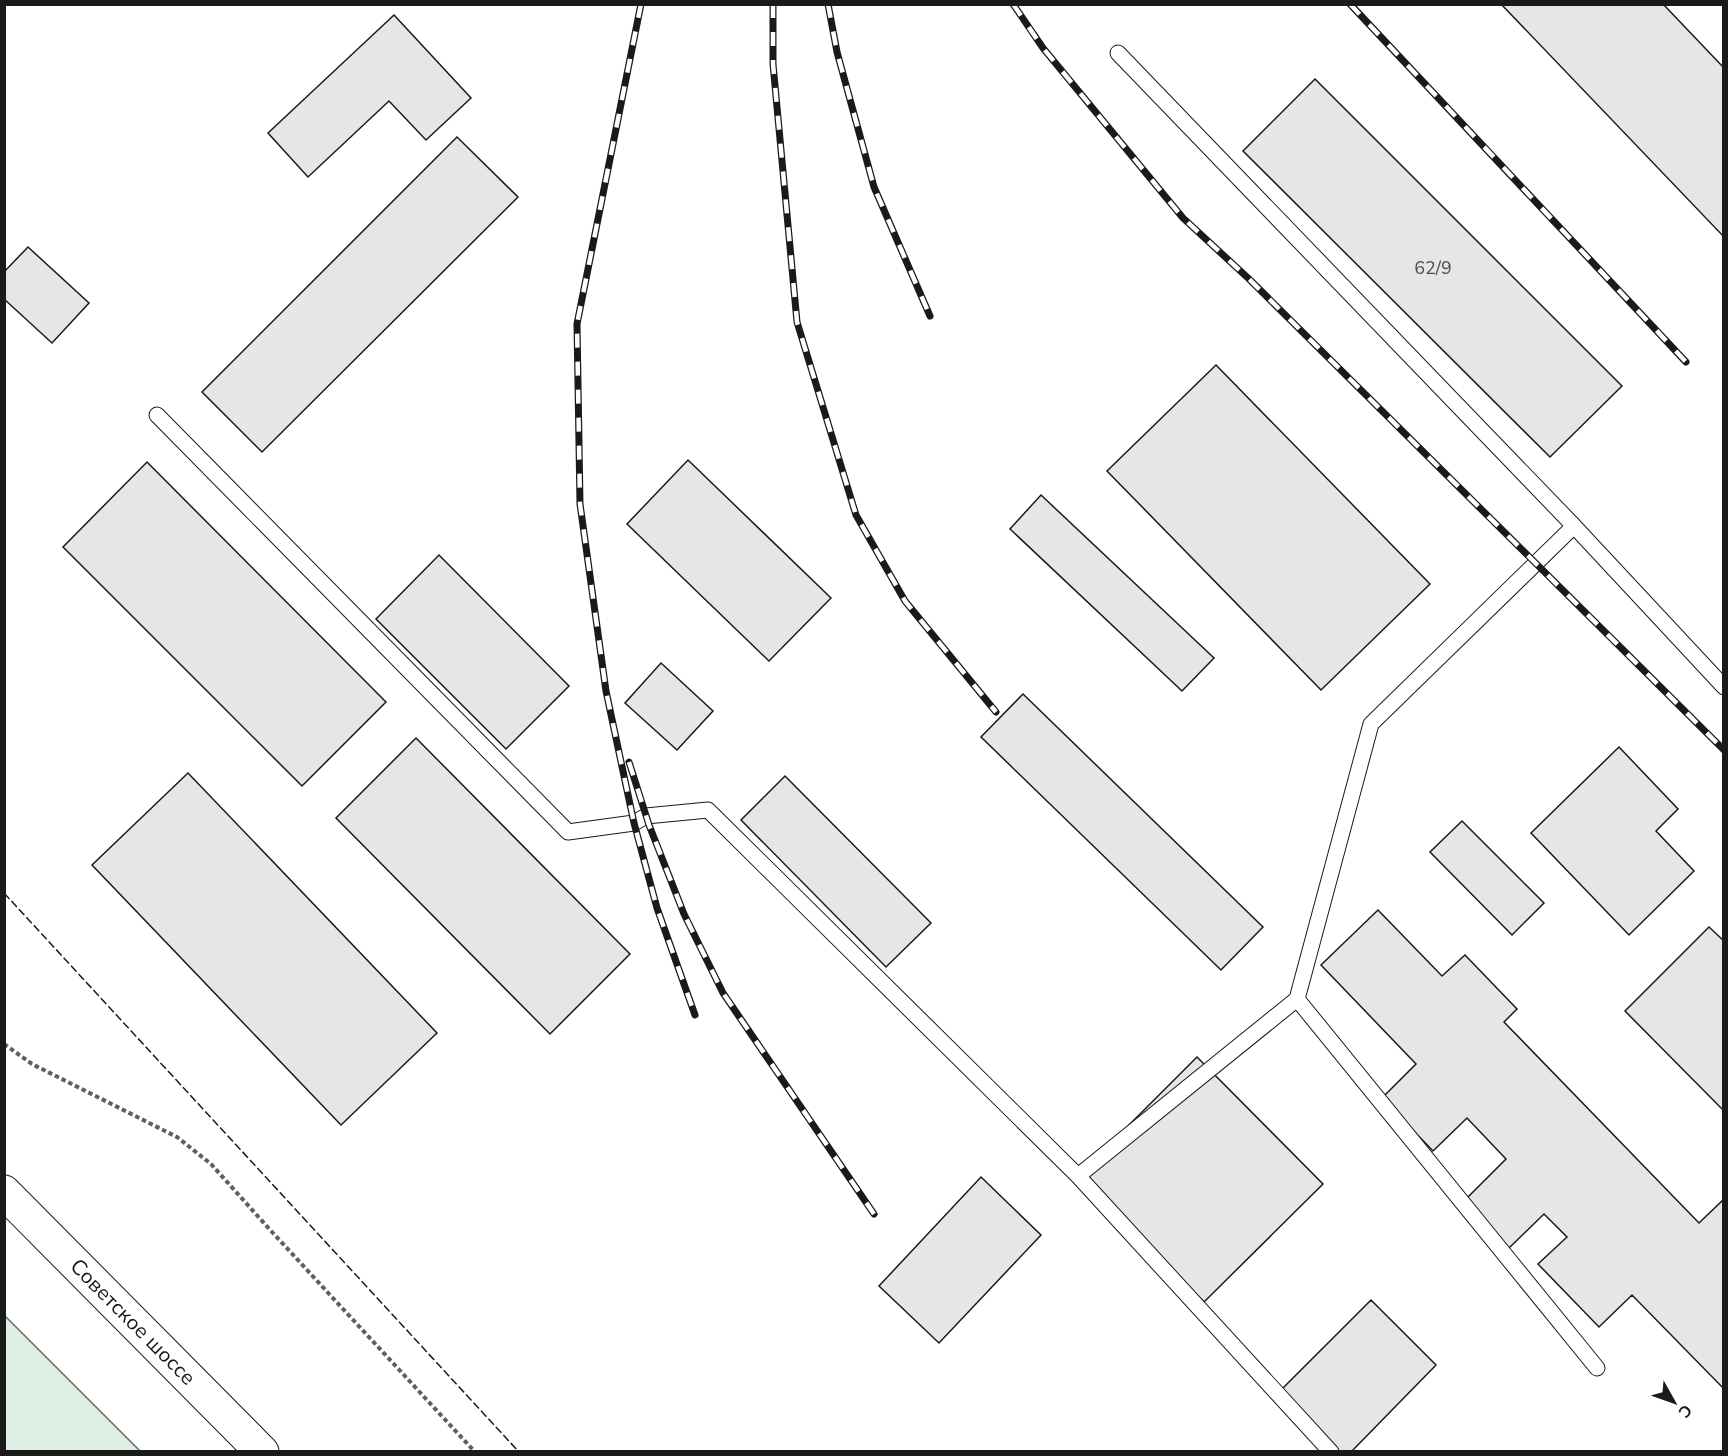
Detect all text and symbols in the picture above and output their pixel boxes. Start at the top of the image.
house number: 62/9 [1414,256,1452,280]
street label: Советское шоссе [64,1253,202,1391]
north arrow [1644,1372,1704,1432]
text: С [1673,1400,1697,1422]

